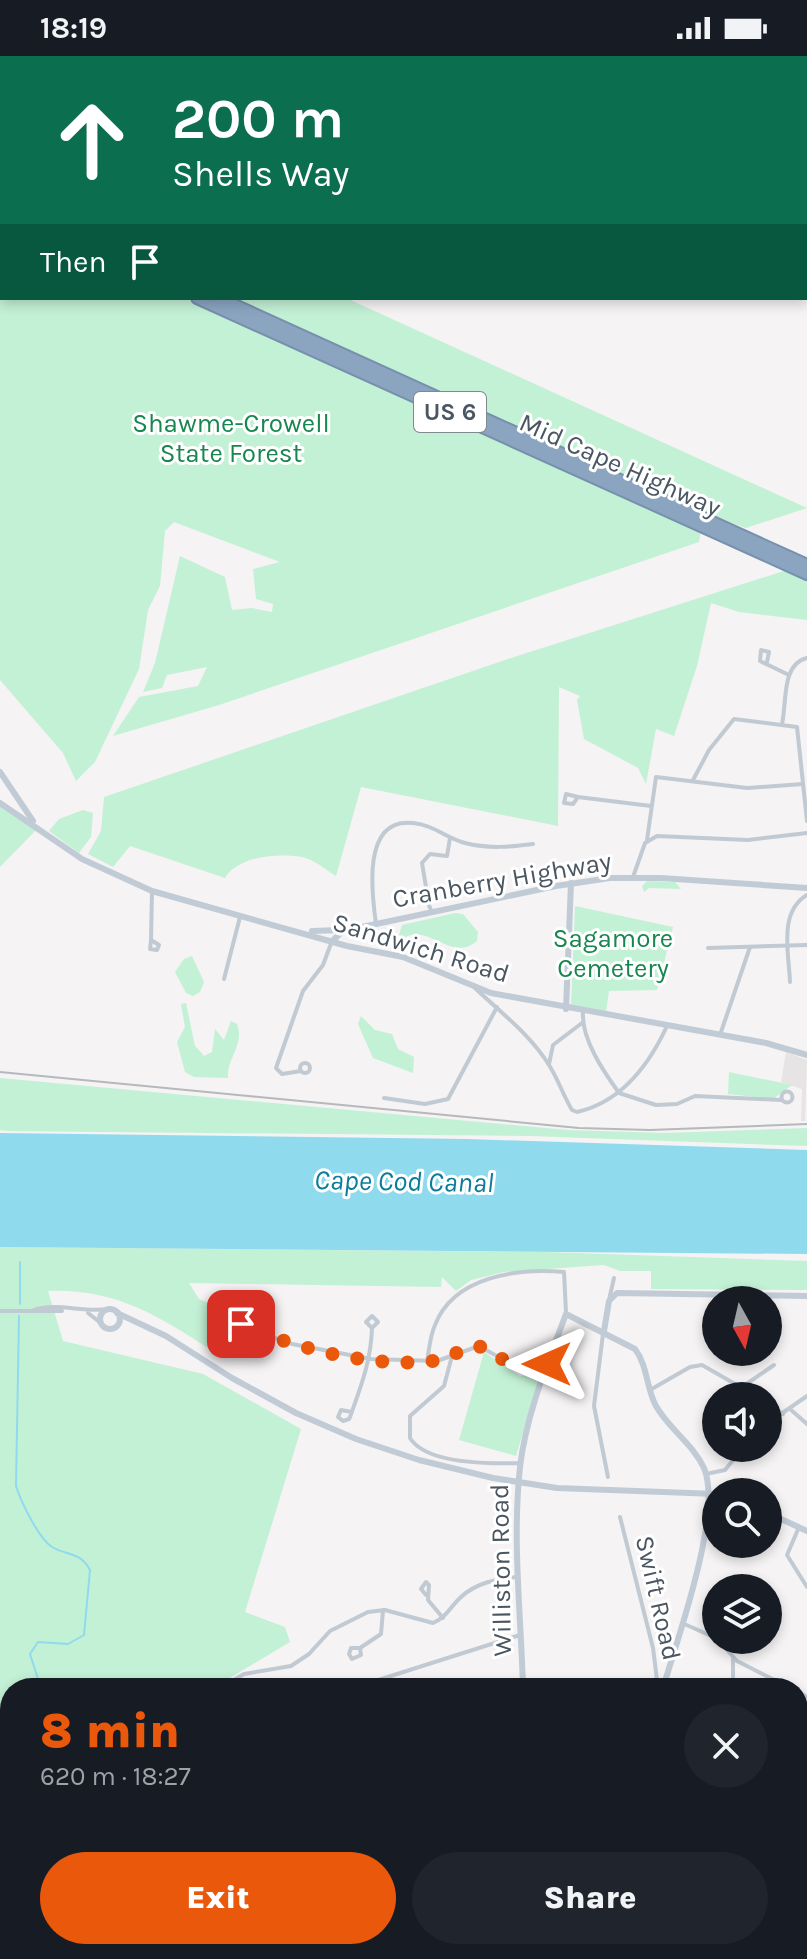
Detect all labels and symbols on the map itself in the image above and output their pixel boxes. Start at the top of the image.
road number: US 6 [414,392,486,432]
street label: Mid Cape Highway [515,407,725,523]
park label: Shawme-Crowell State Forest [132,408,330,469]
street label: Cranberry Highway [390,845,614,915]
street label: Sandwich Road [329,906,513,990]
park label: Sagamore Cemetery [553,923,673,984]
water label: Cape Cod Canal [314,1163,494,1199]
north arrow [702,1286,782,1366]
pin [207,1290,275,1358]
position arrow [505,1322,589,1406]
street label: Williston Road [484,1483,518,1657]
street label: Swift Road [629,1533,687,1663]

